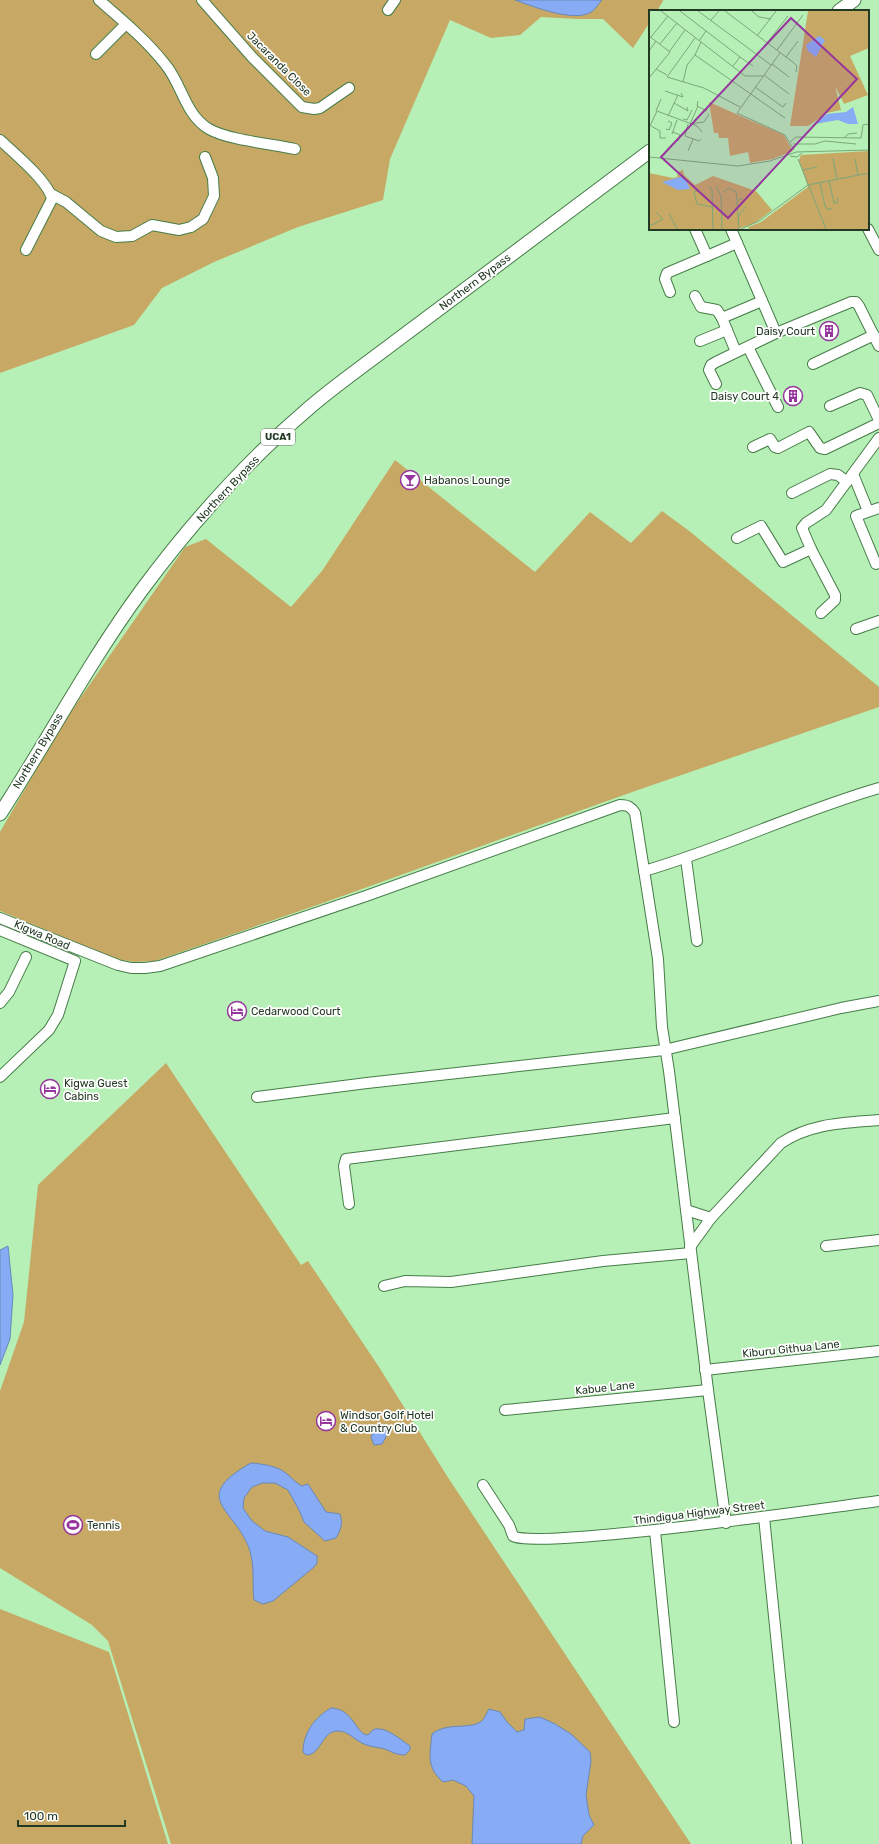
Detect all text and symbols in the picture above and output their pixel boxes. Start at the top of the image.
inset map [649,10,869,230]
street label: Jacaranda Close [244,29,314,99]
street label: Northern Bypass [437,251,514,313]
building icon: Daisy Court [818,320,840,342]
place label: Daisy Court [756,325,816,338]
building icon: Daisy Court 4 [782,385,804,407]
place label: Daisy Court 4 [711,390,779,403]
road number: UCA1 [261,429,295,445]
street label: Northern Bypass [194,453,262,525]
bar icon: Habanos Lounge [399,469,421,491]
place label: Habanos Lounge [424,474,510,487]
street label: Northern Bypass [10,710,66,791]
street label: Kigwa Road [12,917,72,953]
hotel icon: Cedarwood Court [226,1000,248,1022]
place label: Cedarwood Court [251,1005,341,1018]
place label: Kigwa Guest Cabins [64,1077,128,1103]
hotel icon: Kigwa Guest Cabins [39,1078,61,1100]
street label: Kiburu Githua Lane [742,1337,840,1361]
street label: Kabue Lane [575,1378,635,1398]
place label: Windsor Golf Hotel & Country Club [340,1409,434,1435]
hotel icon: Windsor Golf Hotel & Country Club [315,1410,337,1432]
street label: Thindigua Highway Street [633,1498,766,1527]
sports icon: Tennis [62,1514,84,1536]
place label: Tennis [87,1519,120,1532]
scale bar [18,1802,125,1828]
text: 100 m [24,1809,58,1823]

